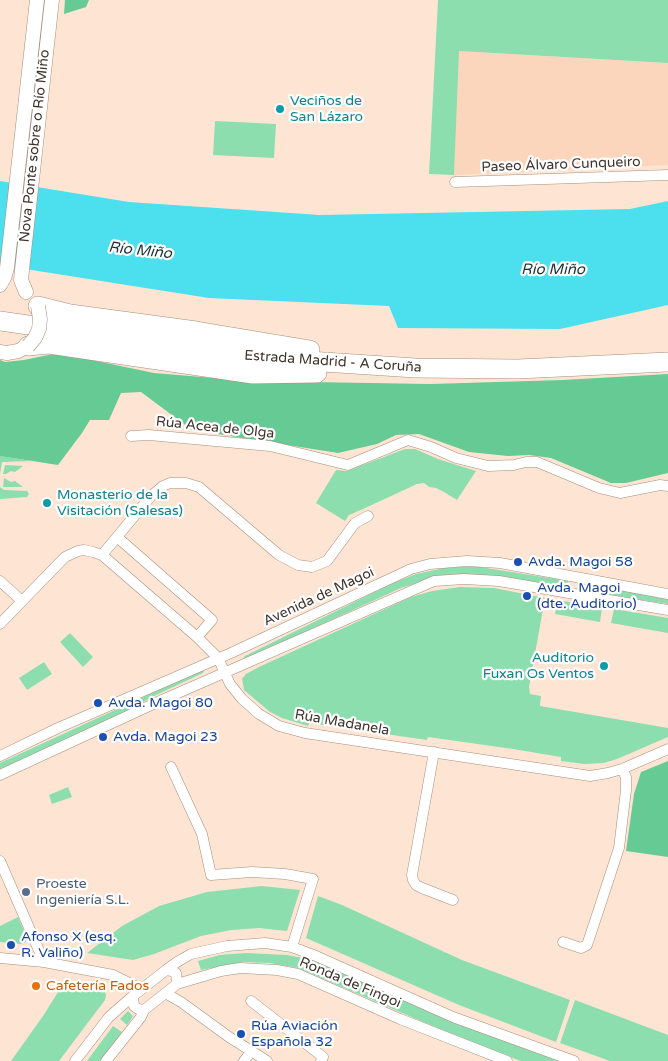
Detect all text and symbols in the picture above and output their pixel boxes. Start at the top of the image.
street label: Nova Ponte sobre o Río Miño [17,49,53,243]
place label: Veciños de San Lázaro [290,93,363,125]
marker: Veciños de San Lázaro [274,103,286,115]
street label: Paseo Álvaro Cunqueiro [481,154,641,176]
water label: Río Miño [107,239,173,263]
water label: Río Miño [521,261,585,279]
street label: Estrada Madrid - A Coruña [244,347,422,377]
street label: Rúa Acea de Olga [155,413,275,443]
place label: Monasterio de la Visitación (Salesas) [57,487,183,520]
marker: Monasterio de la Visitación (Salesas) [41,497,53,509]
place label: Avda. Magoi 58 [528,554,633,570]
marker: Avda. Magoi 58 [512,556,524,568]
street label: Avenida de Magoi [261,564,377,630]
place label: Avda. Magoi (dte. Auditorio) [537,580,637,612]
marker: Avda. Magoi (dte. Auditorio) [521,590,533,602]
place label: Auditorio Fuxan Os Ventos [483,650,594,682]
marker: Auditorio Fuxan Os Ventos [598,660,610,672]
place label: Avda. Magoi 80 [108,695,213,711]
marker: Avda. Magoi 80 [92,697,104,709]
street label: Rúa Madanela [293,706,391,740]
place label: Avda. Magoi 23 [113,729,218,745]
marker: Avda. Magoi 23 [97,731,109,743]
place label: Proeste Ingeniería S.L. [36,876,129,909]
marker: Proeste Ingeniería S.L. [20,886,32,898]
place label: Afonso X (esq. R. Valiño) [21,929,116,962]
marker: Afonso X (esq. R. Valiño) [5,939,17,951]
street label: Ronda de Fingoi [297,954,403,1012]
place label: Cafetería Fados [46,978,149,994]
marker: Cafetería Fados [30,980,42,992]
place label: Rúa Aviación Española 32 [251,1018,338,1050]
marker: Rúa Aviación Española 32 [235,1028,247,1040]

